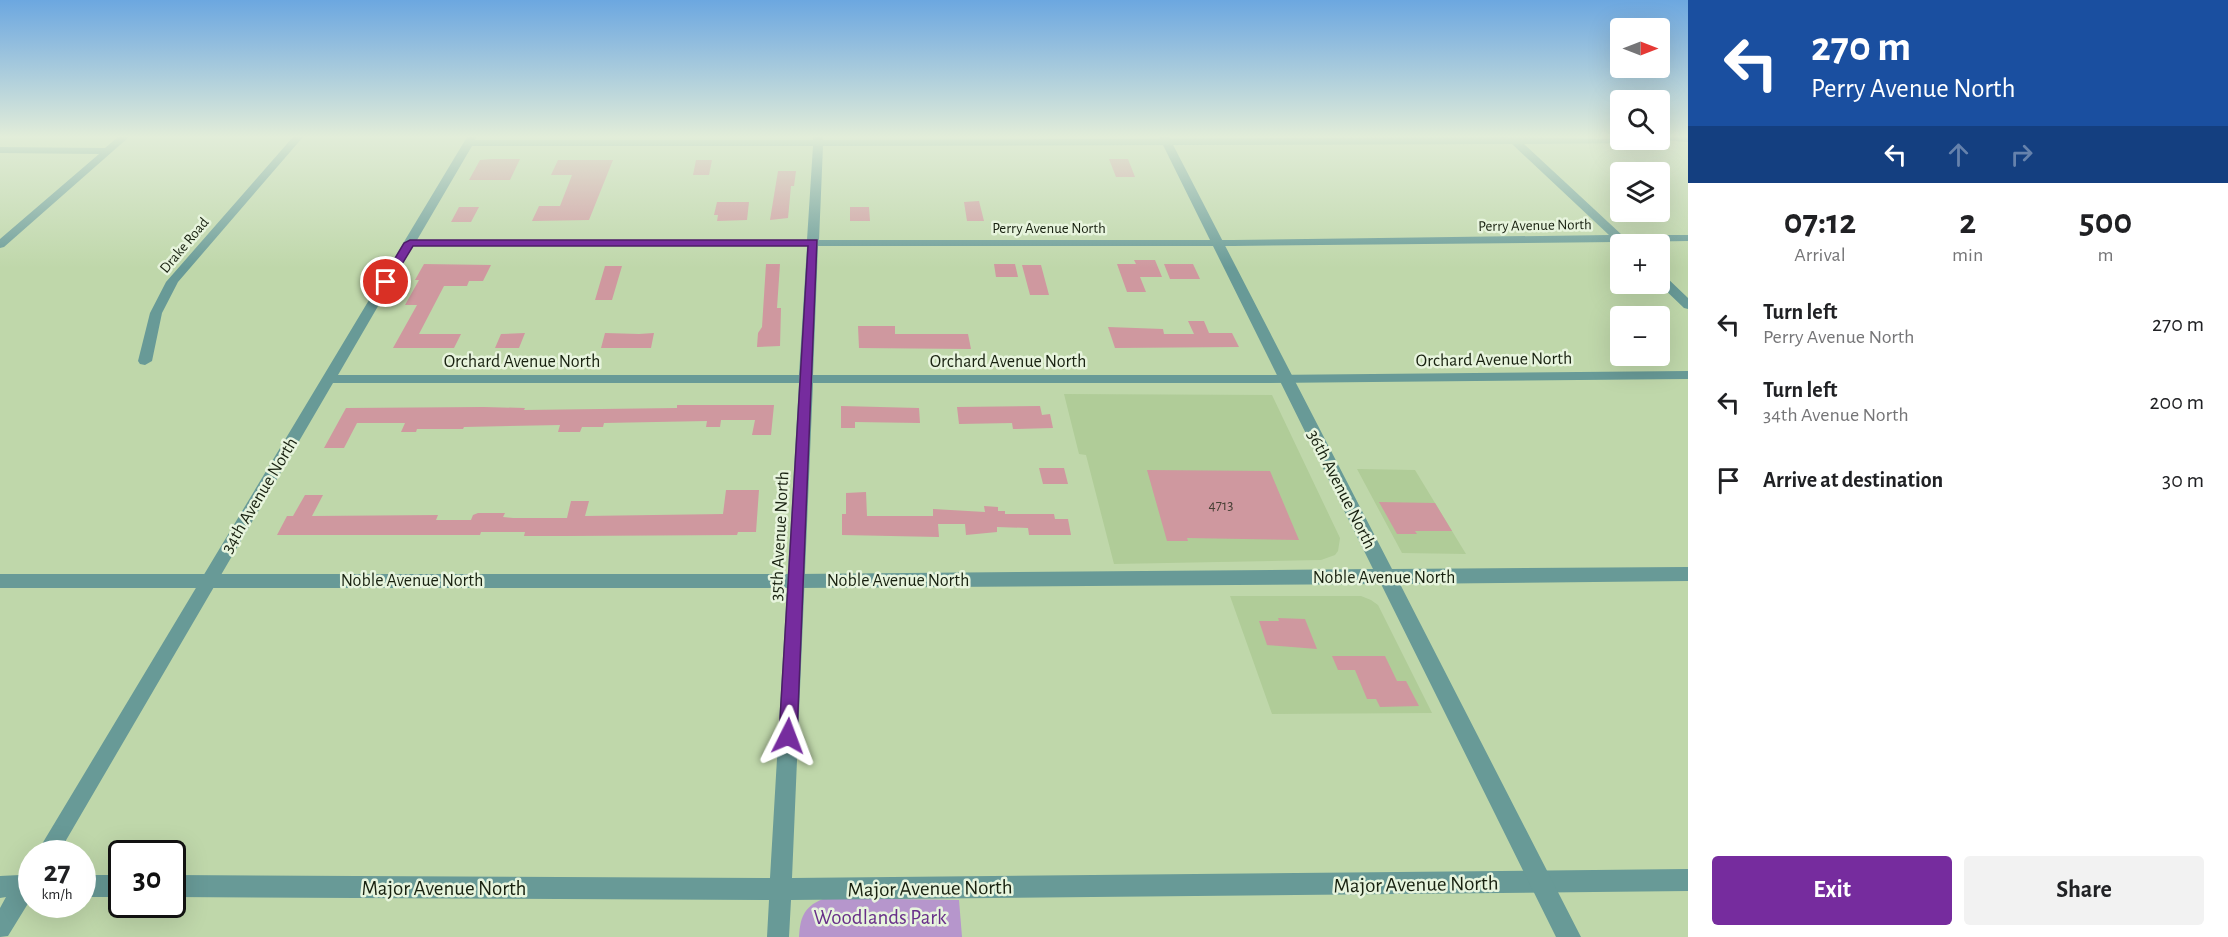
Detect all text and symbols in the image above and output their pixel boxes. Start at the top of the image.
north arrow [1610,18,1670,78]
map controls [1610,18,1670,366]
icon: left [1712,24,1790,102]
text: 270 m [1811,26,1911,68]
text: Perry Avenue North [1811,75,2016,102]
button: search [1610,90,1670,150]
icon: left [1879,138,1912,171]
icon: ahead [1942,138,1975,171]
icon: right [2005,138,2038,171]
button: layers [1610,162,1670,222]
text: 07:12 [1784,204,1856,240]
text: 2 [1959,204,1976,240]
text: 500 [2079,204,2132,240]
street label: Drake Road [157,215,212,276]
street label: Perry Avenue North [1478,217,1592,234]
street label: Perry Avenue North [992,221,1106,236]
button: + [1610,234,1670,294]
text: Arrival [1794,245,1846,265]
text: min [1952,245,1983,265]
text: m [2098,245,2114,265]
pin [360,256,411,307]
icon: arrive [369,265,402,298]
text: Turn left [1763,301,1837,323]
button: − [1610,306,1670,366]
icon: left [1712,308,1745,341]
text: 270 m [2152,313,2204,335]
text: Perry Avenue North [1763,327,1915,347]
street label: Orchard Avenue North [1416,350,1573,370]
street label: Orchard Avenue North [444,353,600,371]
street label: Orchard Avenue North [930,353,1086,371]
text: Turn left [1763,379,1837,401]
icon: left [1712,386,1745,419]
text: 200 m [2150,391,2204,413]
text: 34th Avenue North [1763,405,1909,425]
street label: 36th Avenue North [1303,427,1379,552]
street label: 34th Avenue North [218,435,301,556]
icon: arrive [1712,464,1745,497]
text: Arrive at destination [1763,469,1943,491]
text: 30 m [2162,469,2204,491]
street label: 35th Avenue North [768,471,792,601]
house number: 4713 [1209,498,1233,513]
street label: Noble Avenue North [1313,569,1455,587]
street label: Noble Avenue North [341,572,483,590]
street label: Noble Avenue North [827,572,969,590]
position arrow [756,704,820,768]
speed limit sign: 30 [108,840,186,918]
button: Exit [1712,856,1952,925]
button: Share [1964,856,2204,925]
text: 27 [43,857,71,887]
street label: Major Avenue North [1333,873,1499,896]
street label: Major Avenue North [847,877,1013,900]
street label: Major Avenue North [361,878,527,899]
text: km/h [42,887,72,902]
park label: Woodlands Park [813,907,947,928]

